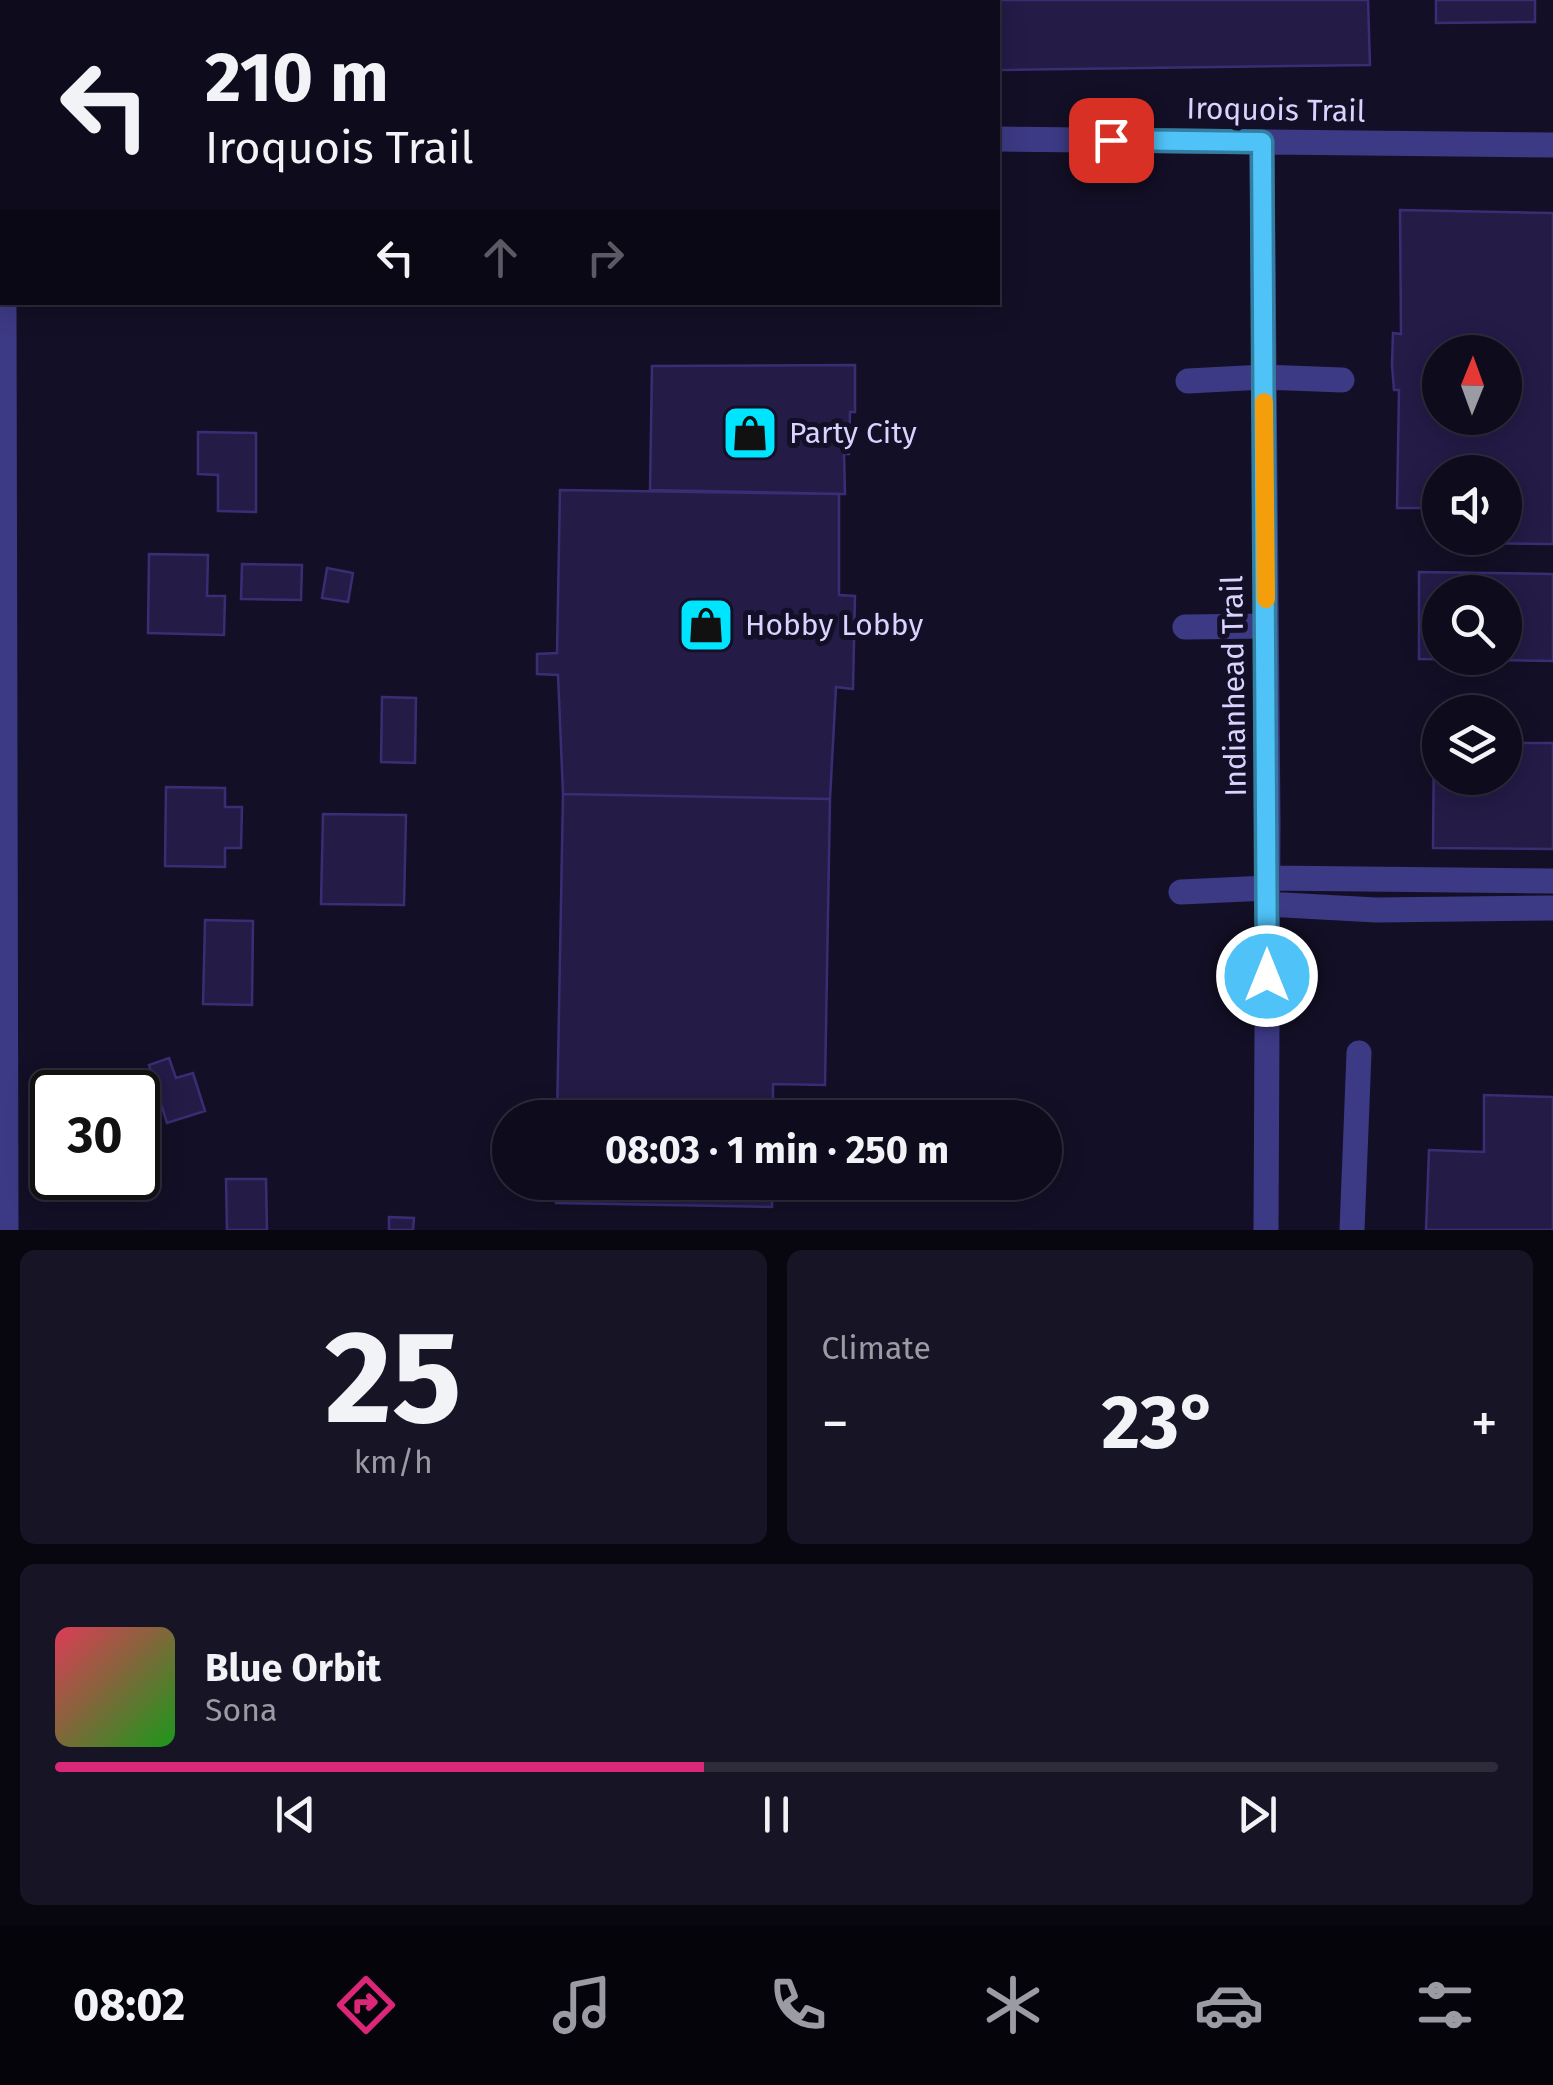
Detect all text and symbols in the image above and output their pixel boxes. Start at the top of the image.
text: 210 m [205,36,389,120]
icon: left [40,40,170,170]
street label: Iroquois Trail [1186,90,1366,130]
pin [1069,98,1154,183]
icon: arrive [1084,113,1139,168]
text: Iroquois Trail [205,121,474,175]
icon: left [368,230,423,285]
icon: ahead [473,230,528,285]
icon: right [578,230,633,285]
north arrow [1422,335,1522,435]
map controls [1422,335,1522,795]
shop icon: Party City [720,403,780,463]
place label: Party City [789,415,917,451]
button: sound [1422,455,1522,555]
street label: Indianhead Trail [1214,575,1254,797]
button: search [1422,575,1522,675]
shop icon: Hobby Lobby [676,595,736,655]
place label: Hobby Lobby [745,607,923,643]
button: layers [1422,695,1522,795]
position arrow [1215,924,1319,1028]
speed limit sign: 30 [30,1070,160,1200]
text: 08:03 · 1 min · 250 m [605,1127,949,1173]
text: 25 [325,1300,462,1456]
text: Climate [822,1329,931,1367]
text: 23° [1102,1378,1218,1468]
text: − [822,1391,849,1457]
text: + [1471,1391,1498,1457]
text: km/h [354,1443,433,1481]
text: Blue Orbit [205,1645,381,1691]
text: Sona [205,1691,277,1729]
icon: previous [268,1787,323,1842]
icon: pause [749,1787,804,1842]
icon: next [1230,1787,1285,1842]
icon: directions [331,1970,401,2040]
icon: music [547,1970,617,2040]
icon: phone [763,1970,833,2040]
icon: climate [978,1970,1048,2040]
icon: car [1194,1970,1264,2040]
icon: filters [1410,1970,1480,2040]
text: 08:02 [73,1978,185,2032]

